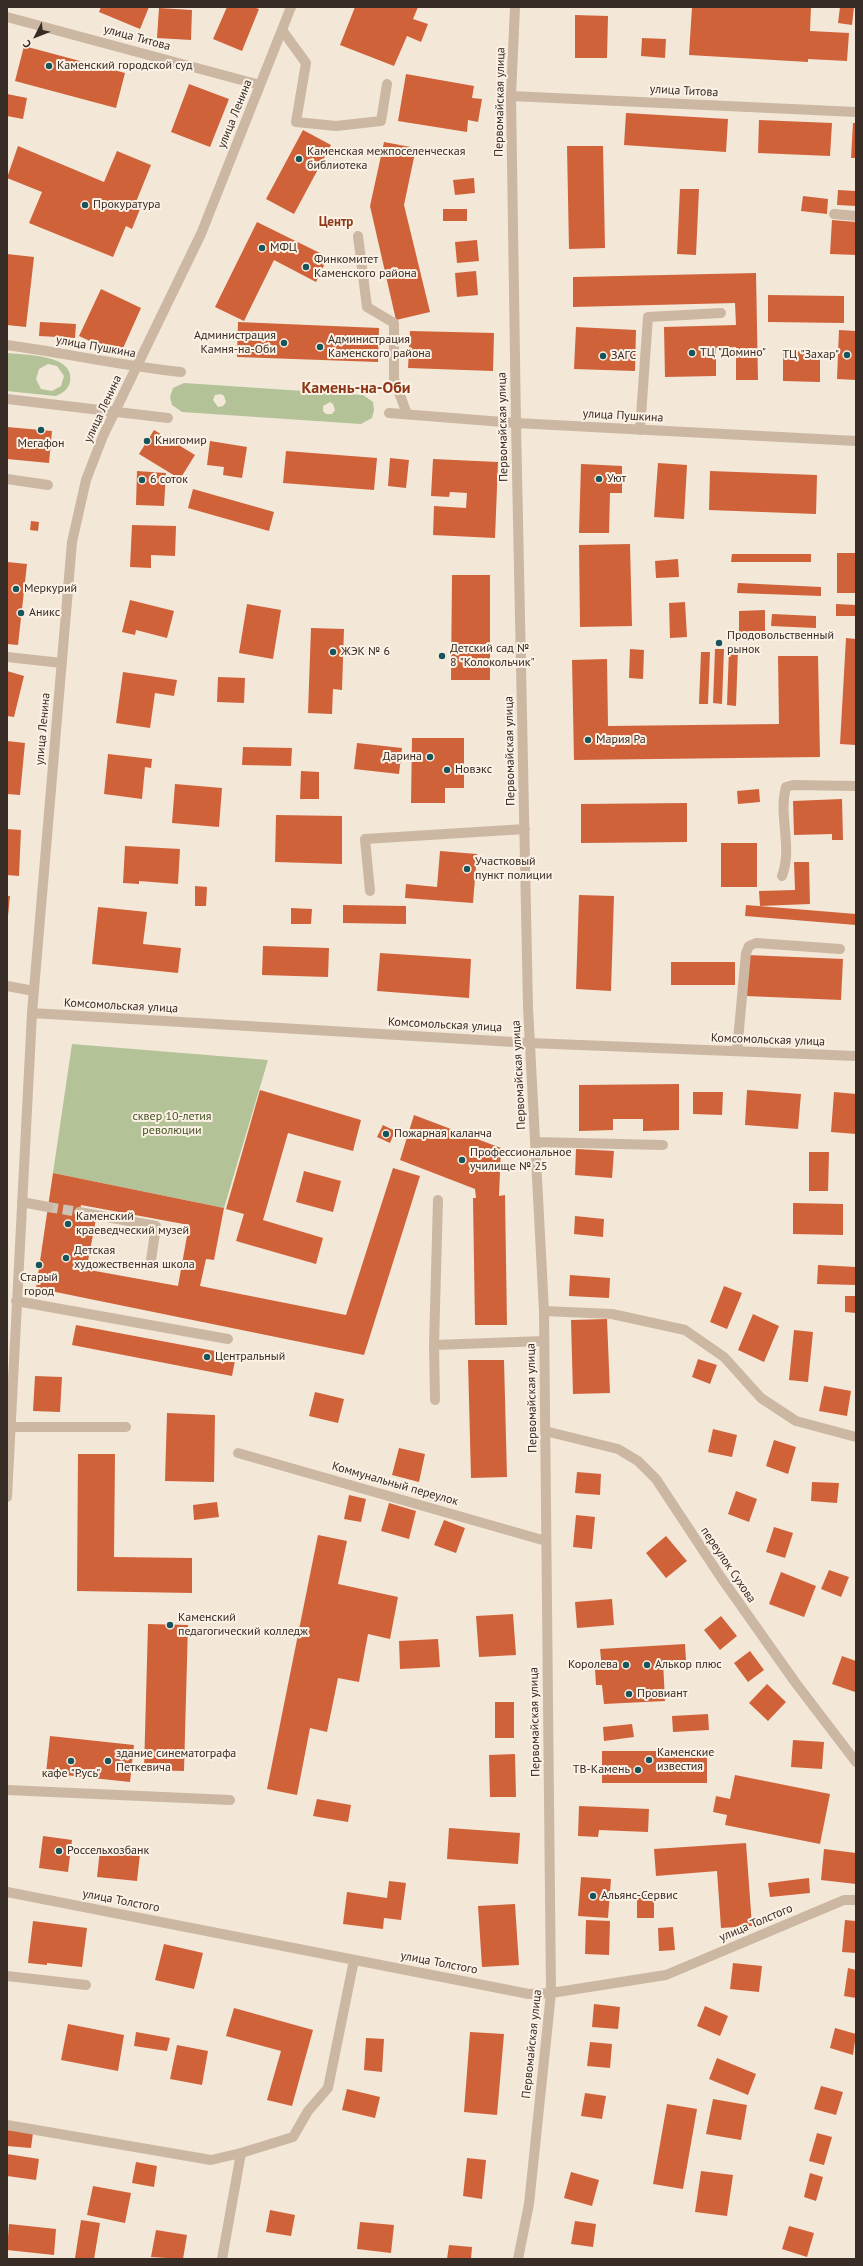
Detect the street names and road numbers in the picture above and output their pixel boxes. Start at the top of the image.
street label: улица Титова [102,22,172,54]
street label: Первомайская улица [492,47,508,157]
street label: улица Ленина [215,78,255,150]
street label: улица Титова [649,82,719,100]
street label: улица Пушкина [55,333,137,361]
street label: Первомайская улица [495,372,511,482]
street label: улица Ленина [81,373,125,445]
street label: улица Пушкина [582,407,664,425]
street label: улица Ленина [33,692,53,766]
street label: Первомайская улица [502,696,518,806]
street label: Комсомольская улица [64,996,178,1016]
street label: Комсомольская улица [388,1015,502,1035]
street label: Первомайская улица [509,1020,529,1130]
street label: Комсомольская улица [711,1031,825,1049]
street label: Первомайская улица [524,1343,540,1453]
street label: Коммунальный переулок [330,1459,460,1509]
street label: переулок Сухова [697,1524,759,1606]
street label: Первомайская улица [527,1667,543,1777]
street label: улица Толстого [81,1886,161,1916]
street label: улица Толстого [717,1901,795,1945]
street label: улица Толстого [399,1948,479,1978]
street label: Первомайская улица [519,1989,545,2099]

